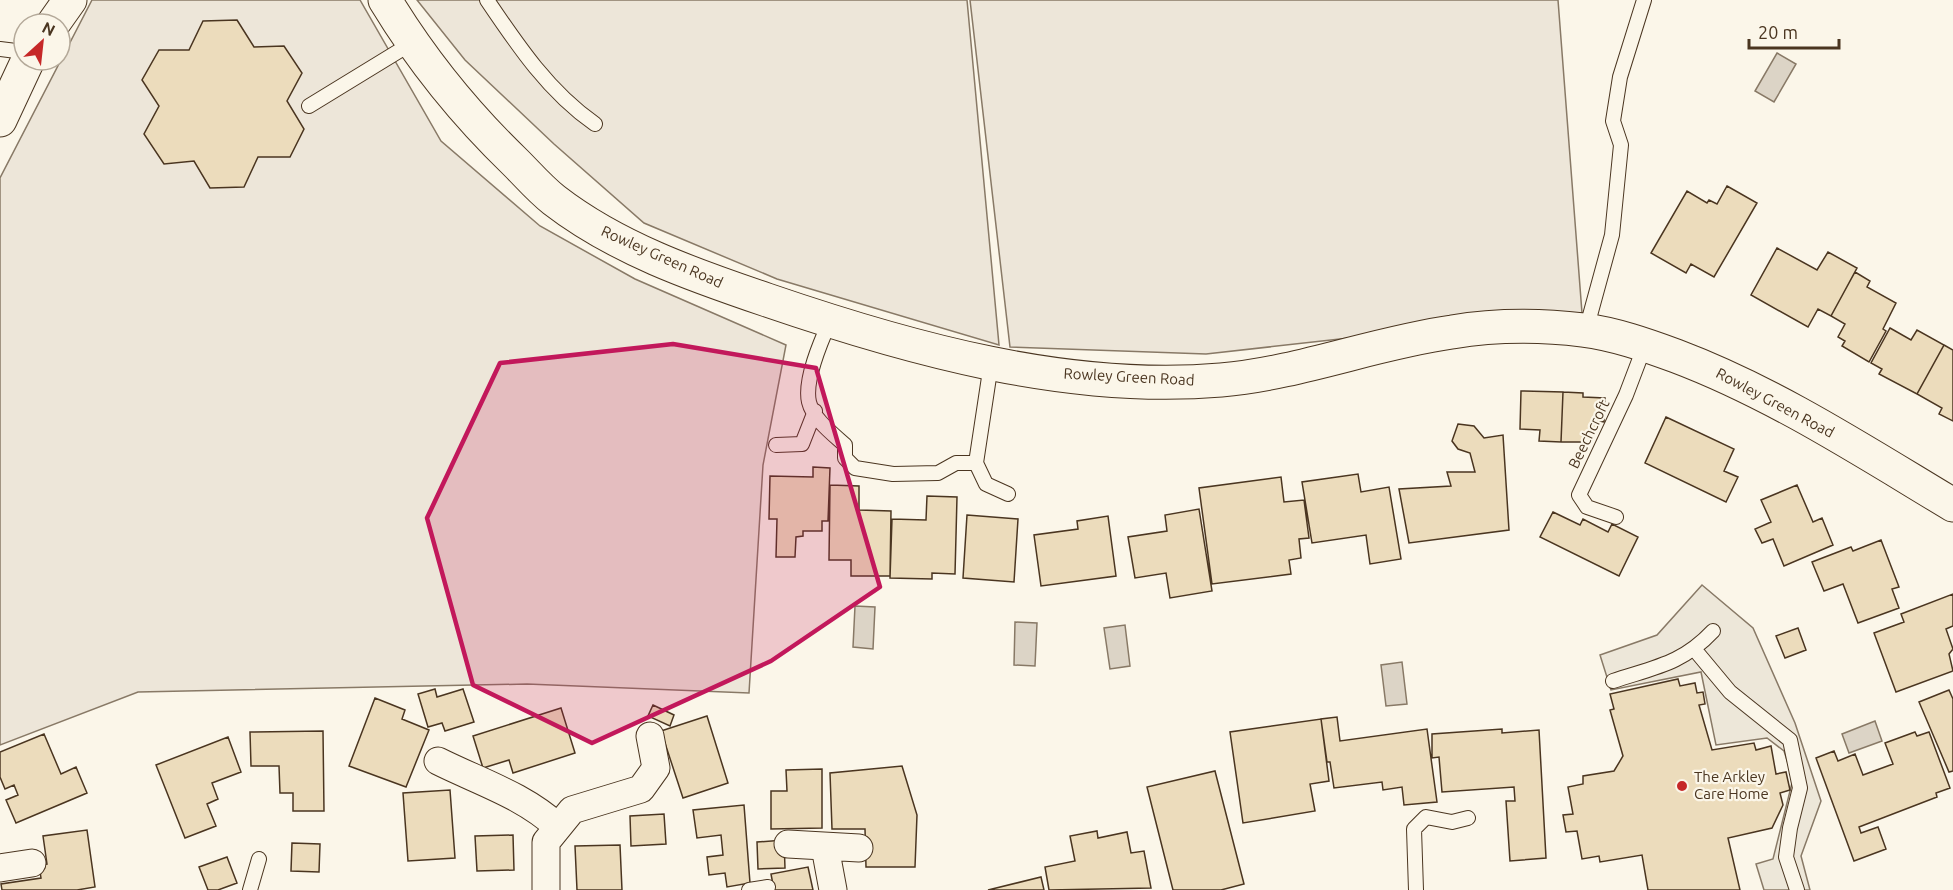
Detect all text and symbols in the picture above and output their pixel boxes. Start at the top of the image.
north arrow [12,12,72,72]
scale bar [1749,12,1839,50]
text: N [39,18,58,39]
text: 20 m [1758,22,1798,42]
street label: Rowley Green Road [599,222,726,291]
street label: Rowley Green Road [1713,364,1837,441]
street label: Rowley Green Road [1063,365,1195,388]
street label: Beechcroft [1565,396,1613,471]
place label: The Arkley Care Home [1694,768,1769,802]
marker: The Arkley Care Home [1675,779,1689,793]

